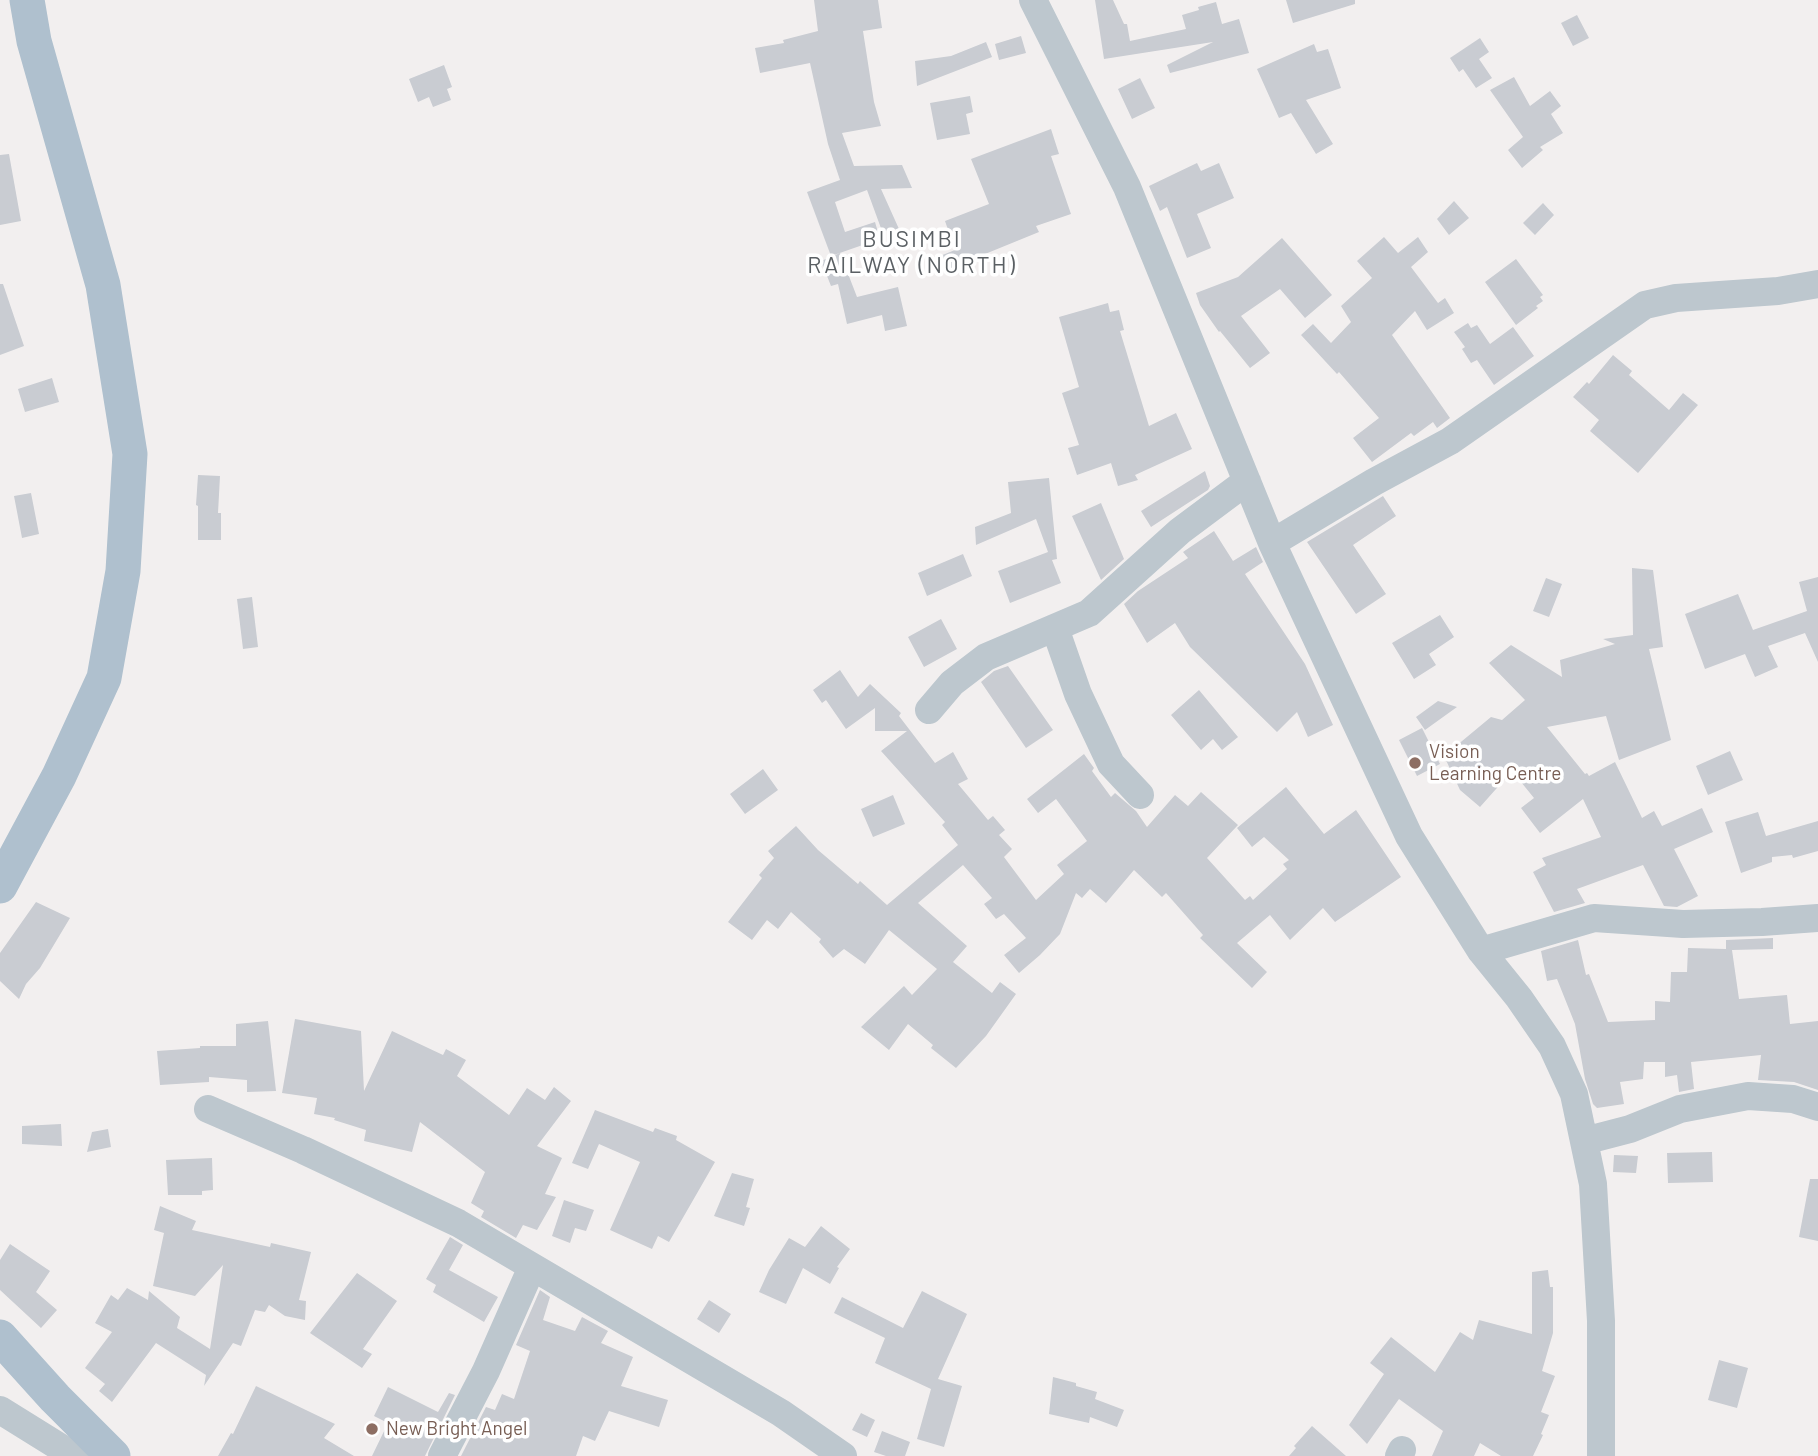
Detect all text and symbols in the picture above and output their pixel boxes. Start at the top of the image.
district label: BUSIMBI RAILWAY (NORTH) [809,225,1015,279]
place label: Vision Learning Centre [1429,741,1561,785]
marker: Vision Learning Centre [1407,755,1423,771]
place label: New Bright Angel [386,1418,527,1440]
marker: New Bright Angel [364,1421,380,1437]

